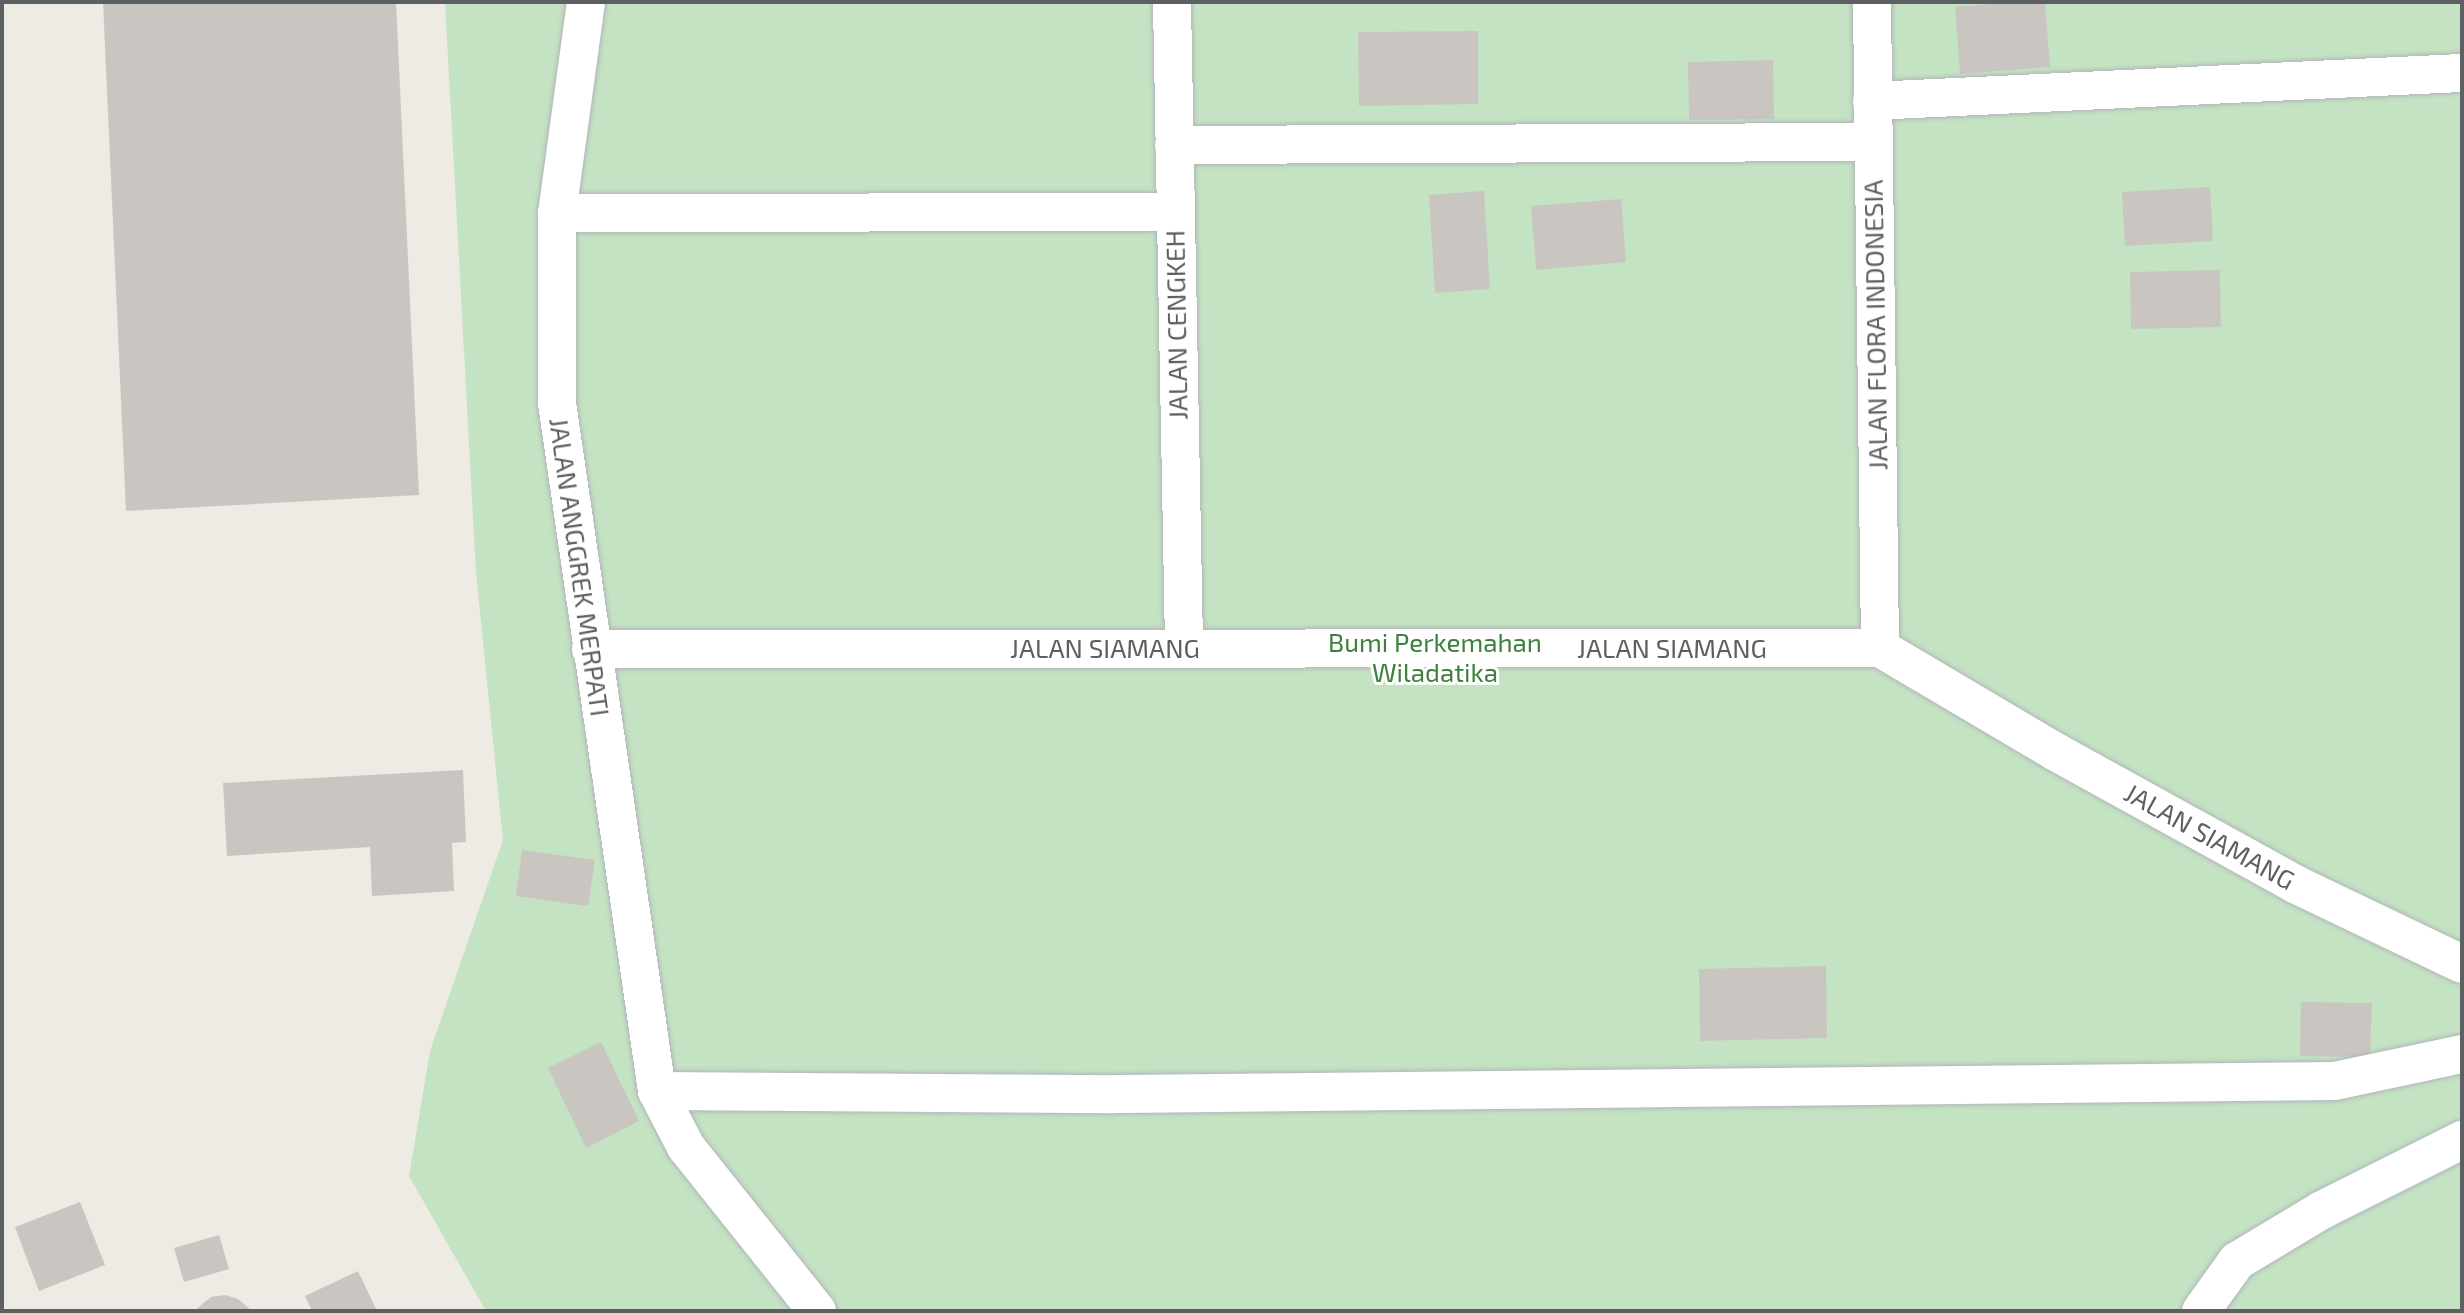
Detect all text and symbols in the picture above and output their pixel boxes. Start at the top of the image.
street label: JALAN FLORA INDONESIA [1857,179,1893,471]
street label: JALAN CENGKEH [1159,230,1193,420]
street label: JALAN ANGGREK MERPATI [544,415,616,719]
park label: Bumi Perkemahan Wiladatika [1328,626,1542,688]
street label: JALAN SIAMANG [1010,632,1200,664]
street label: JALAN SIAMANG [1577,632,1767,664]
street label: JALAN SIAMANG [2119,776,2301,896]

